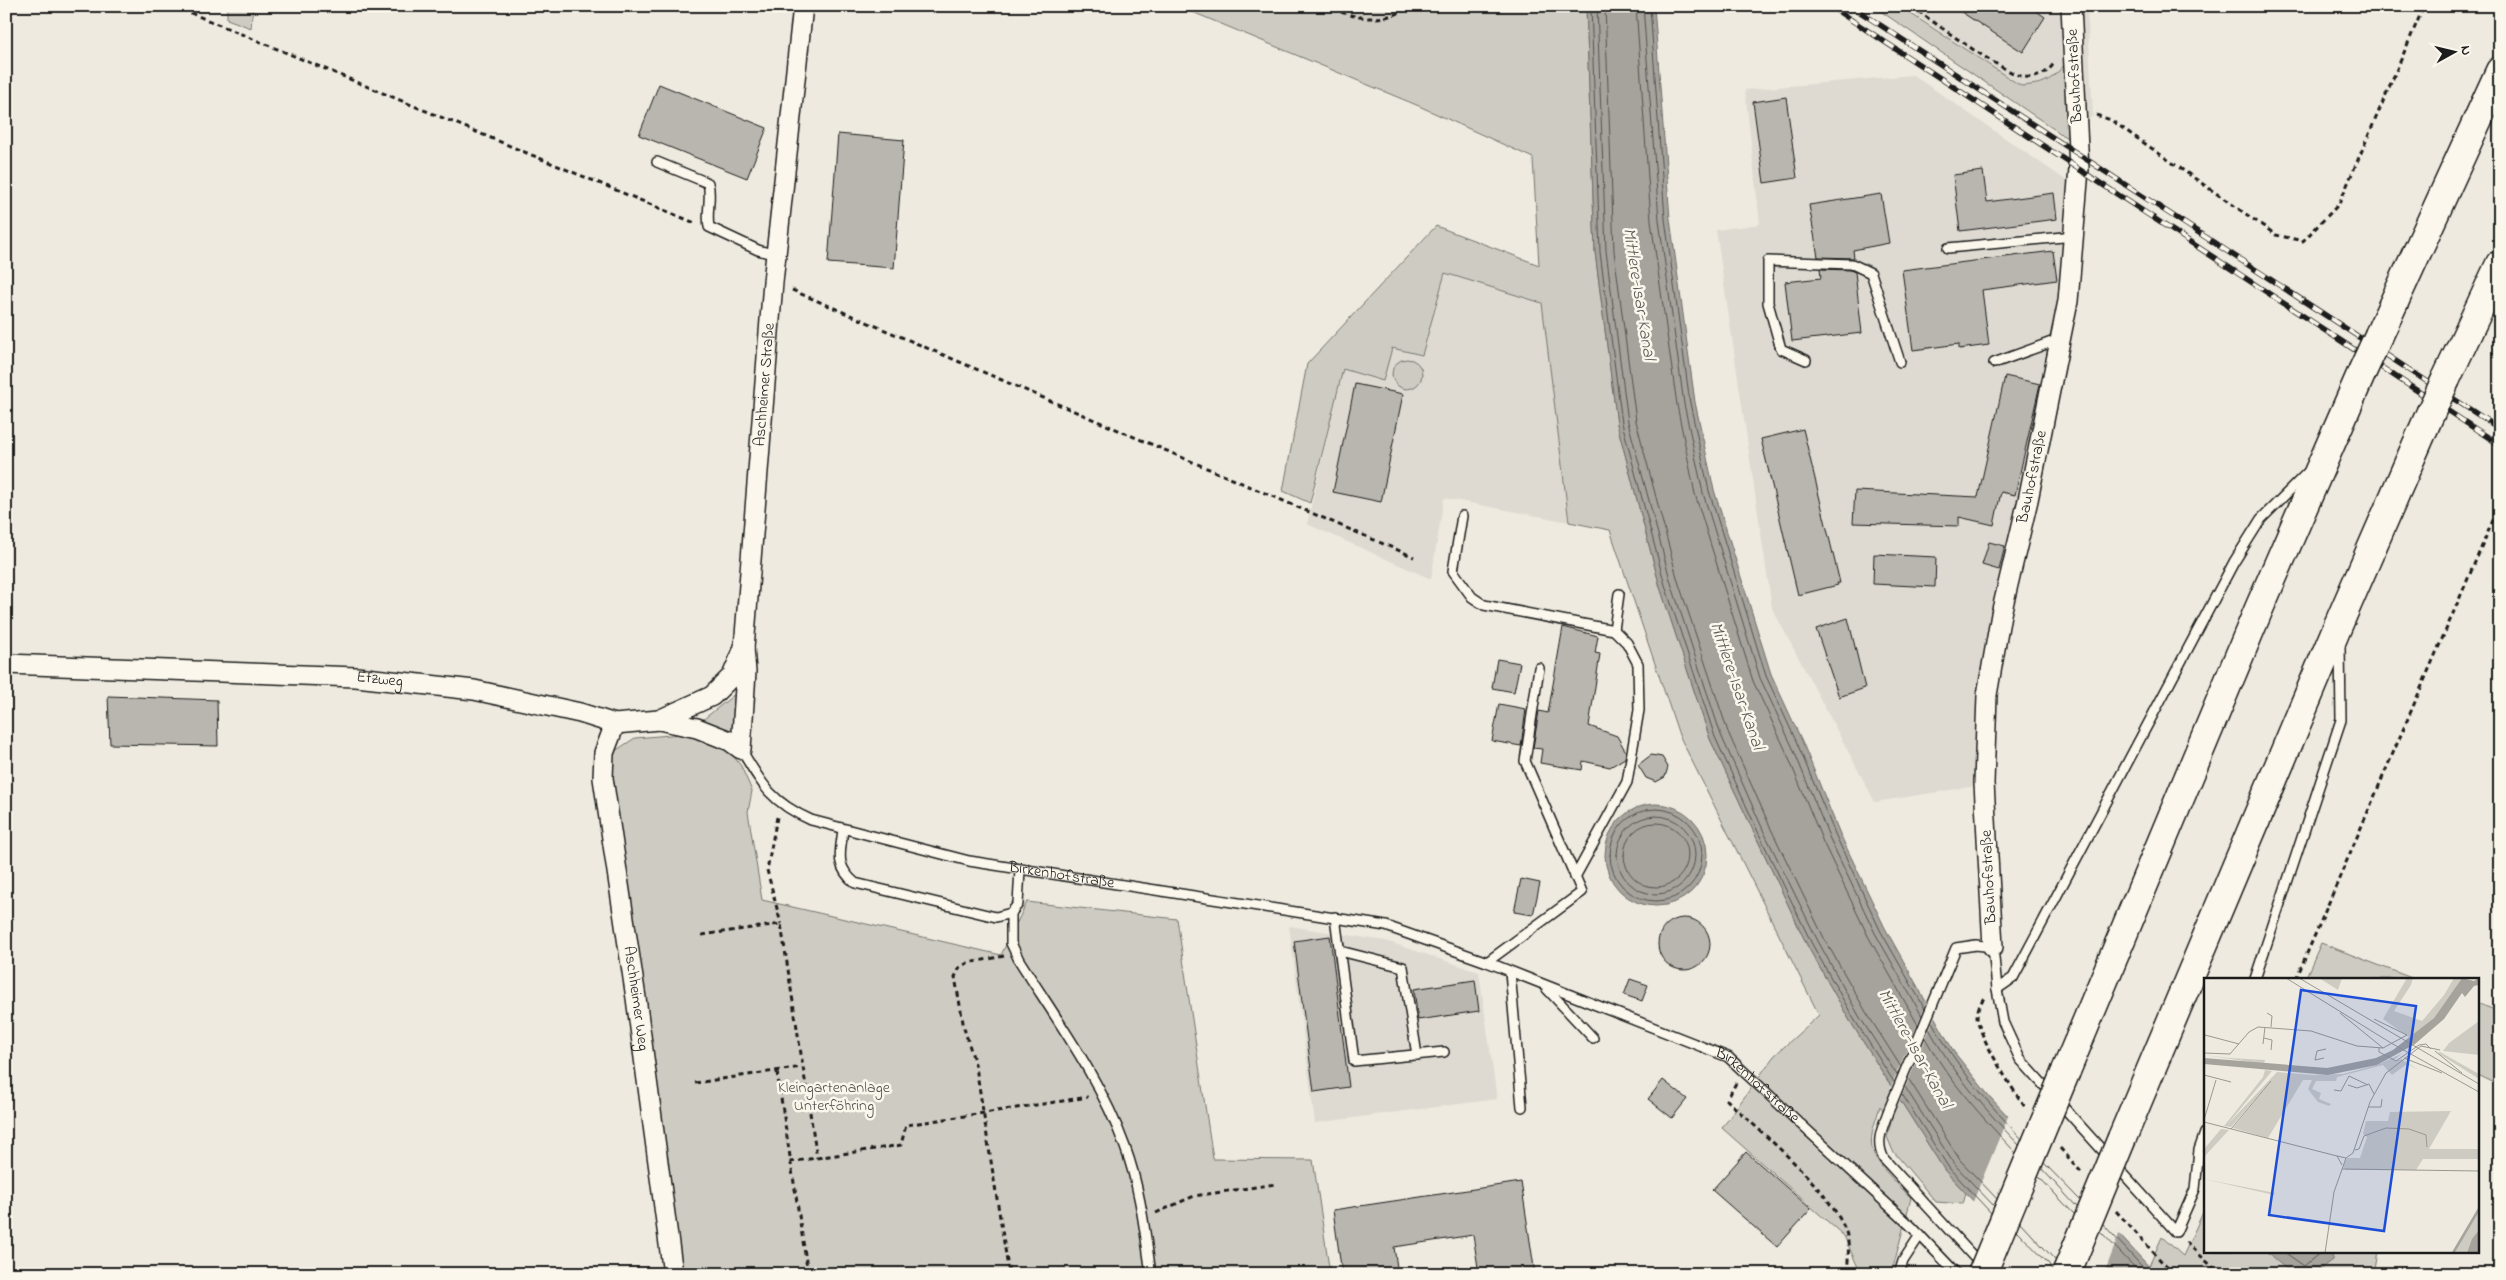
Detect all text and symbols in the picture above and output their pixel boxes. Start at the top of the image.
street label: Bauhofstraße [2060,27,2090,125]
north arrow [2428,28,2478,78]
text: N [2454,44,2476,57]
water label: Mittlere-Isar-Kanal [1615,226,1662,364]
street label: Aschheimer Straße [748,321,782,447]
street label: Bauhofstraße [2011,428,2054,527]
water label: Mittlere-Isar-Kanal [1702,619,1771,755]
street label: Etzweg [355,665,404,694]
street label: Bauhofstraße [1974,828,2004,926]
street label: Birkenhofstraße [1006,855,1117,896]
street label: Aschheimer Weg [616,944,655,1053]
inset map [2204,978,2478,1252]
water label: Mittlere-Isar-Kanal [1870,984,1959,1115]
street label: Birkenhofstraße [1711,1041,1806,1130]
park label: Kleingartenanlage Unterföhring [778,1076,891,1118]

